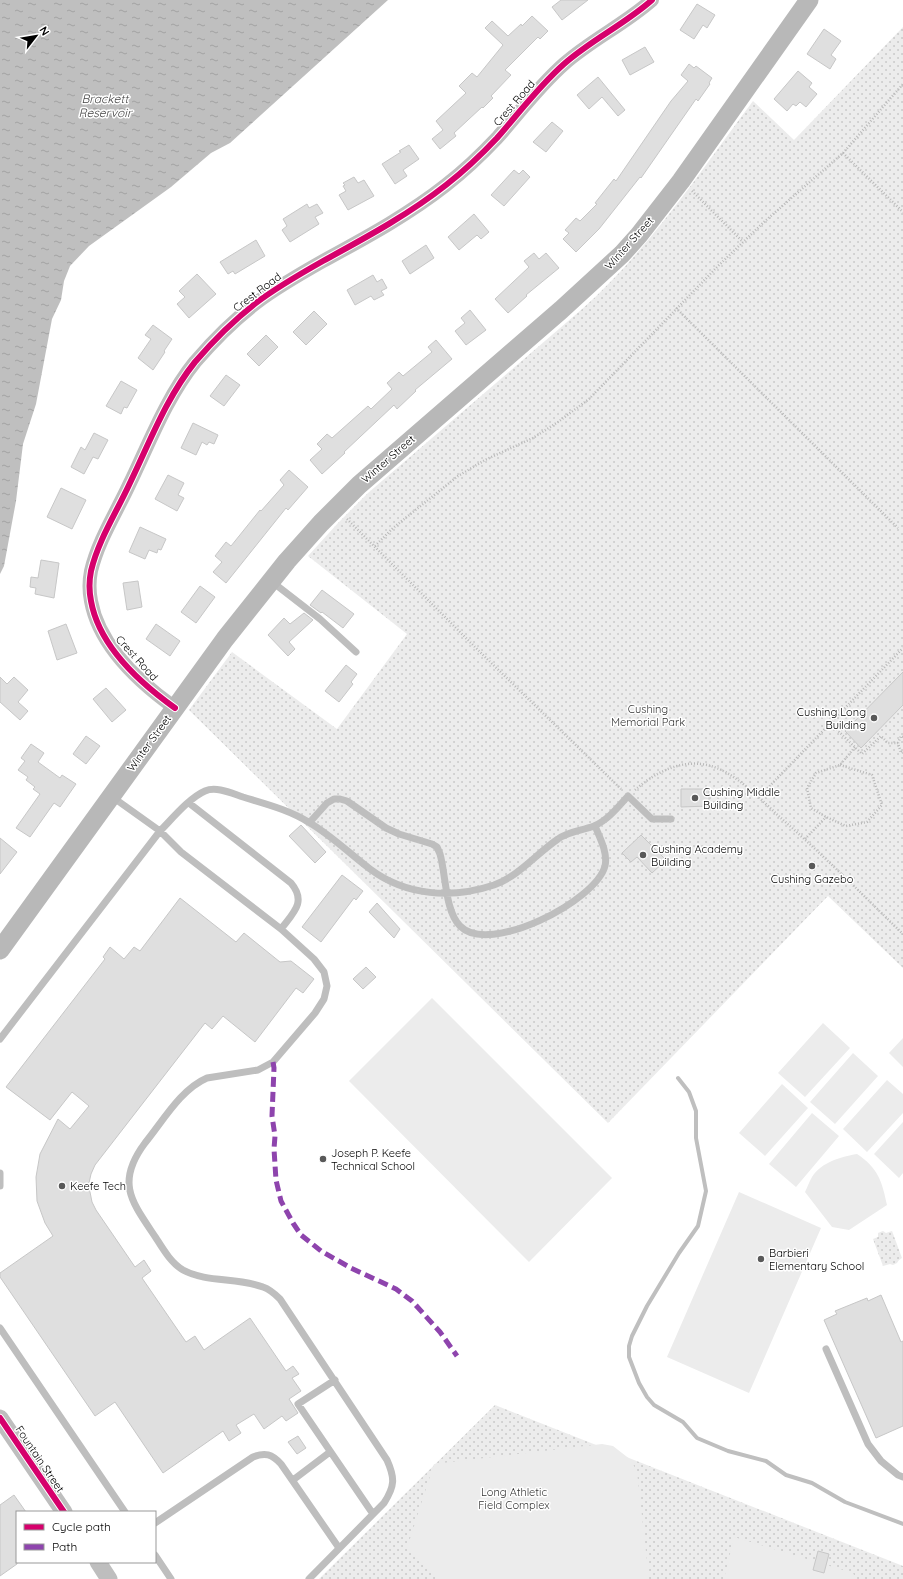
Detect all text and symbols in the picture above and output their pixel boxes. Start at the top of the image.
north arrow [16,16,56,56]
text: N [36,24,53,38]
street label: Crest Road [490,77,538,129]
water label: Brackett Reservoir [78,91,133,120]
street label: Winter Street [602,213,657,272]
street label: Crest Road [230,269,284,315]
street label: Winter Street [358,432,418,486]
street label: Crest Road [113,632,161,684]
park label: Cushing Memorial Park [611,702,685,729]
place label: Cushing Long Building [797,705,866,732]
street label: Winter Street [124,712,174,774]
marker: Cushing Long Building [869,713,879,723]
place label: Cushing Middle Building [703,785,780,812]
marker: Cushing Middle Building [690,793,700,803]
place label: Cushing Academy Building [651,842,743,869]
marker: Cushing Academy Building [638,850,648,860]
marker: Cushing Gazebo [807,861,817,871]
place label: Cushing Gazebo [771,872,854,886]
place label: Joseph P. Keefe Technical School [331,1146,415,1173]
marker: Joseph P. Keefe Technical School [318,1154,328,1164]
place label: Keefe Tech [70,1179,126,1193]
marker: Keefe Tech [57,1181,67,1191]
place label: Barbieri Elementary School [769,1246,864,1273]
marker: Barbieri Elementary School [756,1254,766,1264]
street label: Fountain Street [13,1423,68,1495]
park label: Long Athletic Field Complex [478,1485,550,1512]
legend [16,1511,156,1563]
text: Cycle path [52,1519,111,1534]
text: Path [52,1539,77,1554]

